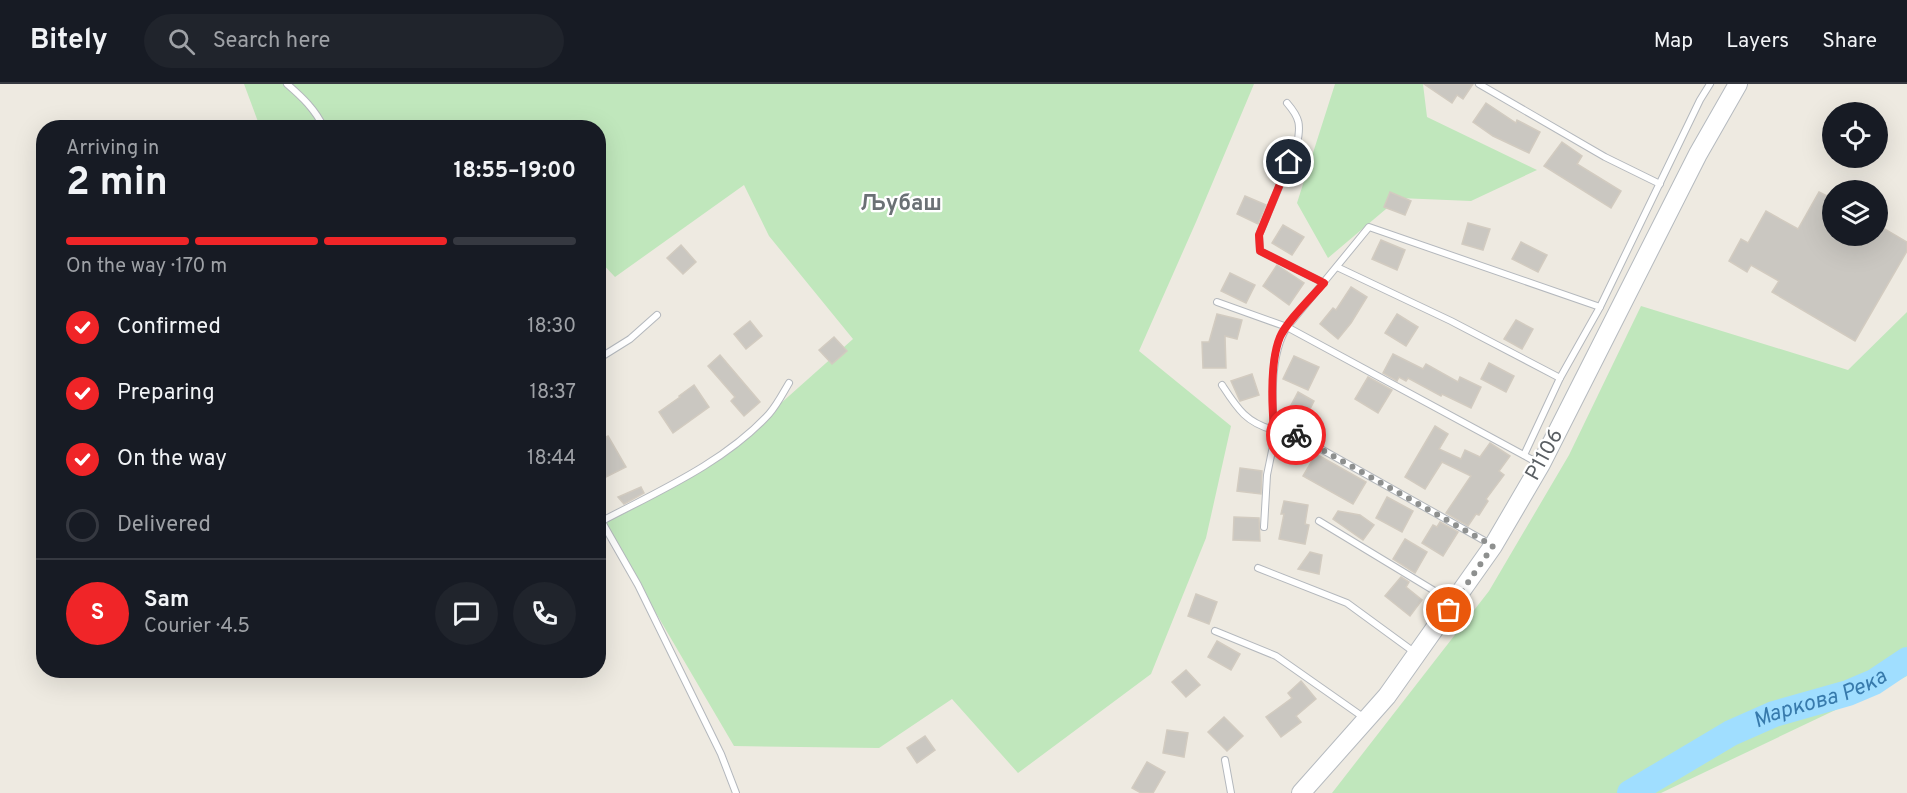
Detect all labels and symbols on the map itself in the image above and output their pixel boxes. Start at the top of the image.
pin [1263,136,1314,187]
district label: Љубаш [860,191,942,218]
courier [1266,405,1326,465]
street label: P1106 [1520,424,1570,486]
pin [1423,584,1474,635]
water label: Маркова Река [1749,663,1893,735]

